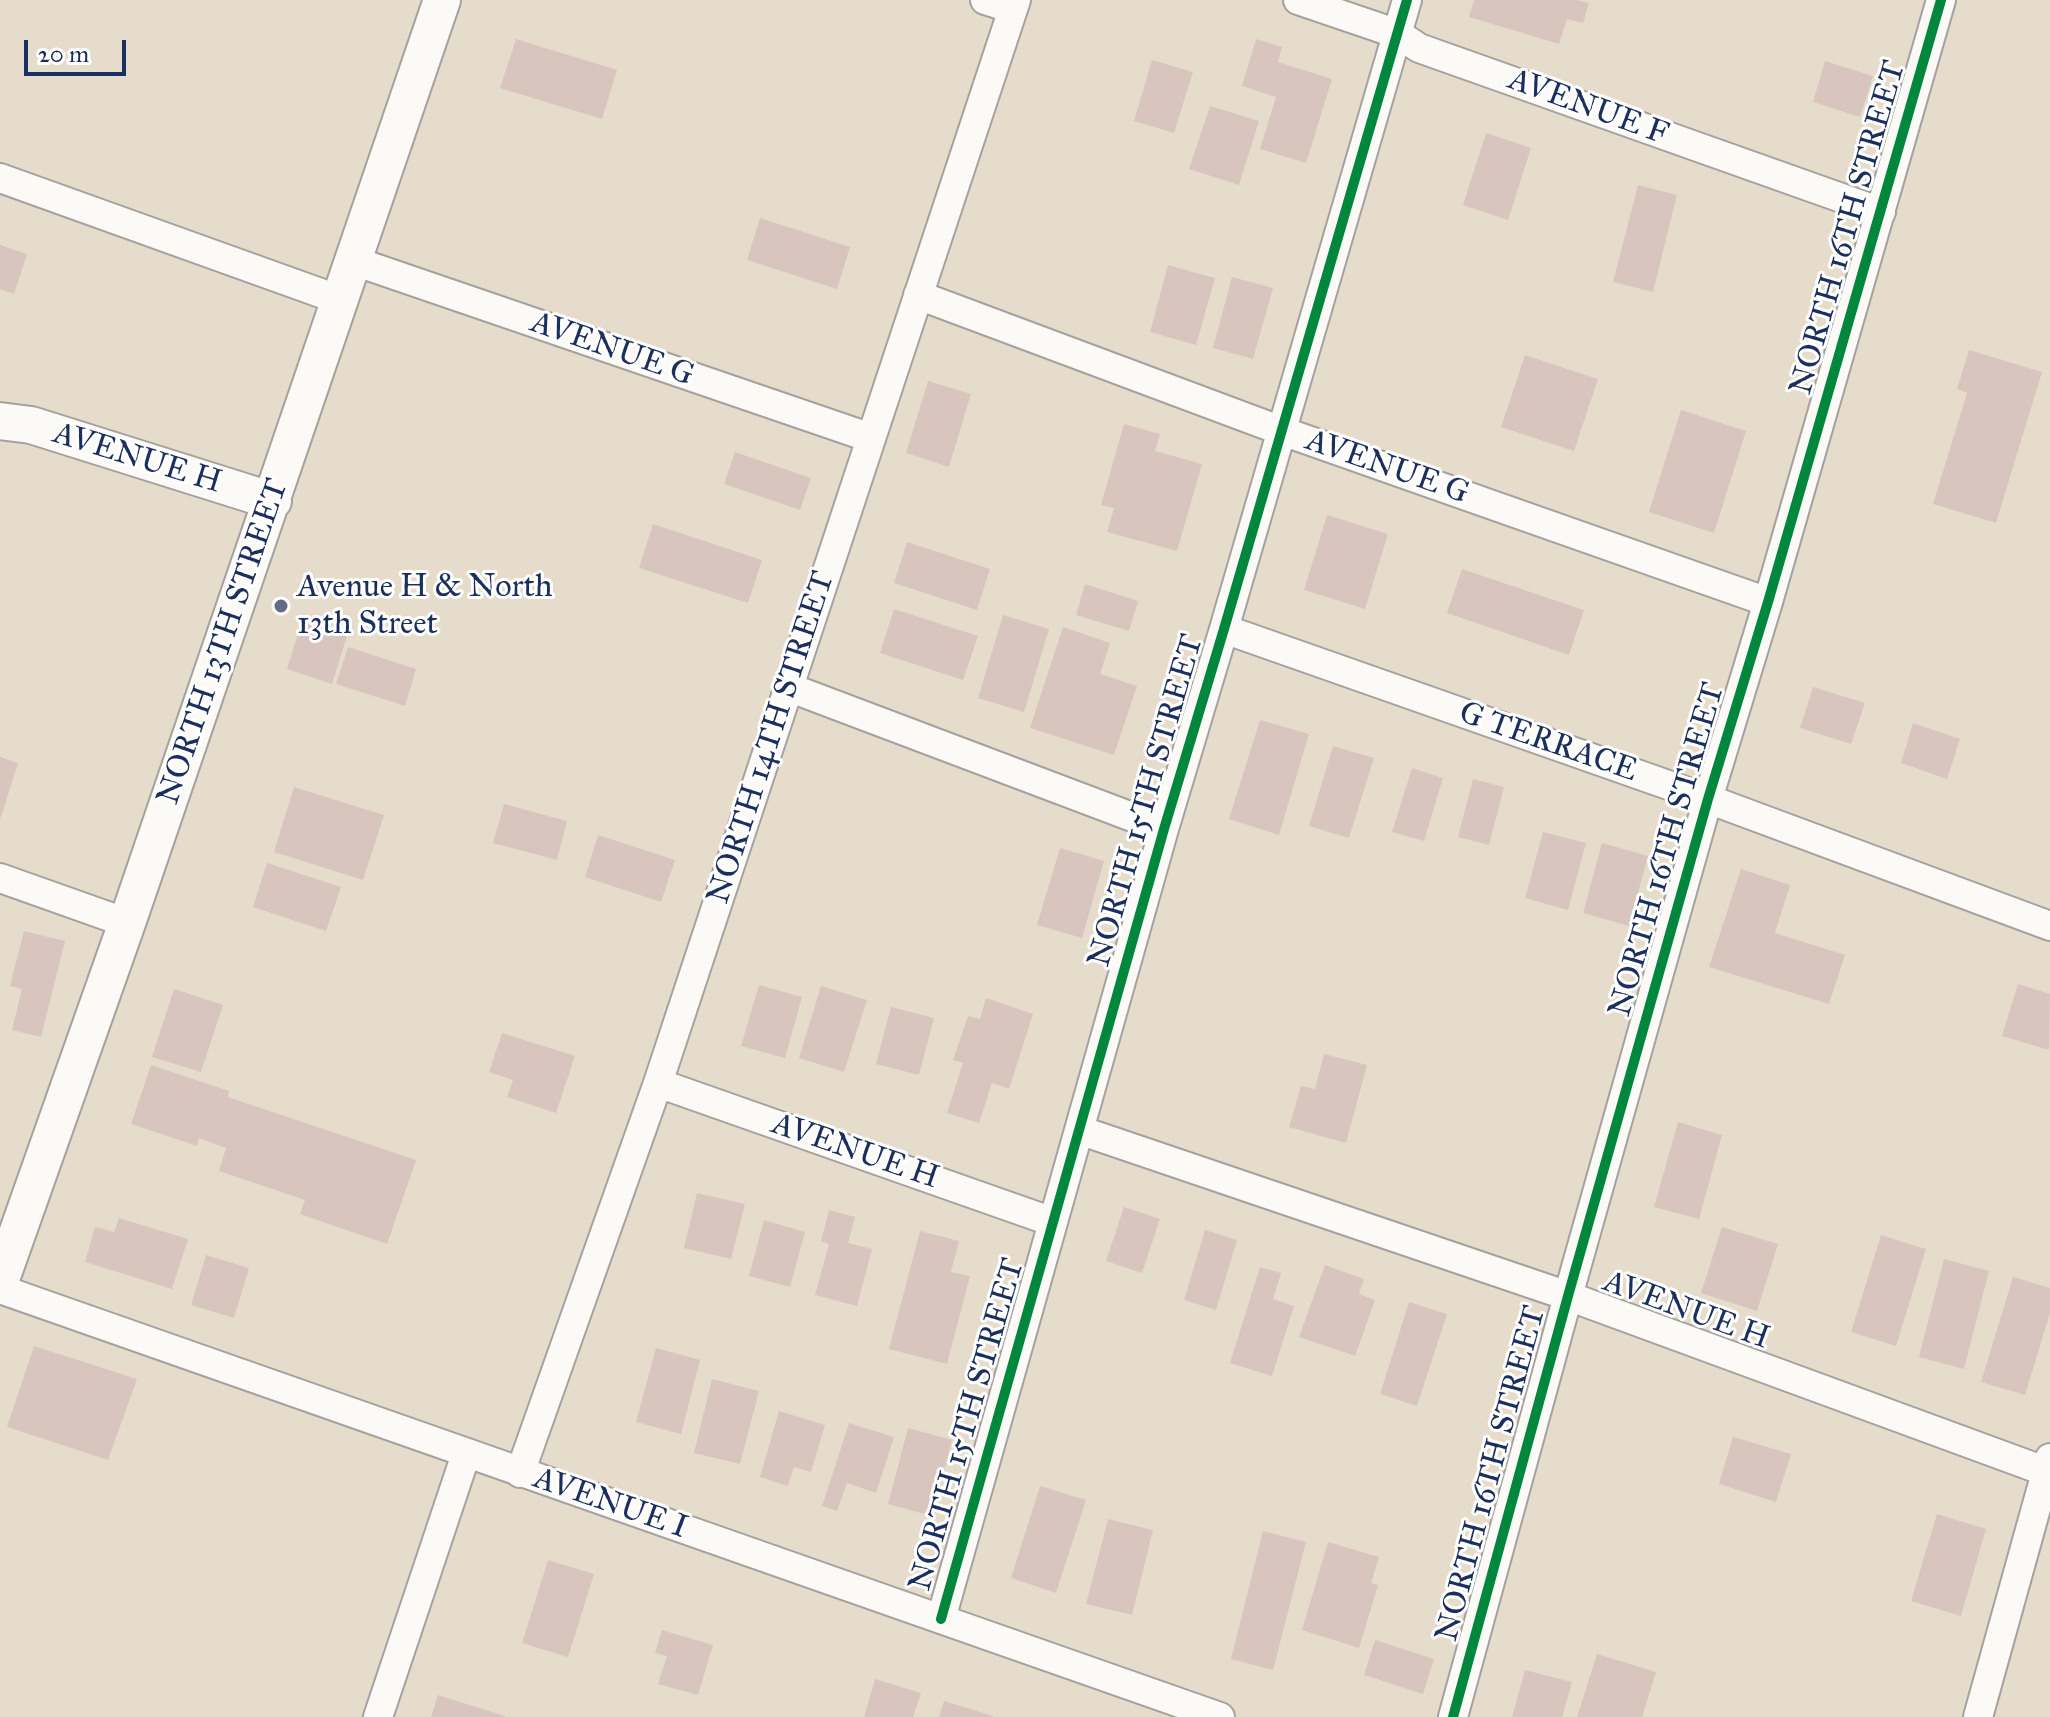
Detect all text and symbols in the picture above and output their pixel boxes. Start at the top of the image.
scale bar [28,24,130,74]
text: 20 m [38,39,89,69]
street label: NORTH 16TH STREET [1783,57,1915,399]
street label: AVENUE F [1503,61,1673,155]
street label: AVENUE G [525,304,699,396]
street label: AVENUE H [48,415,226,503]
street label: AVENUE G [1300,422,1474,514]
street label: NORTH 13TH STREET [150,474,298,810]
street label: NORTH 14TH STREET [700,567,844,909]
place label: Avenue H & North 13th Street [297,569,552,644]
marker: Avenue H & North 13th Street [272,597,290,615]
street label: NORTH 15TH STREET [1081,630,1213,972]
street label: NORTH 16TH STREET [1602,679,1734,1021]
street label: G TERRACE [1454,695,1642,791]
street label: AVENUE H [766,1105,944,1199]
street label: NORTH 15TH STREET [902,1254,1034,1596]
street label: AVENUE H [1598,1263,1774,1359]
street label: NORTH 16TH STREET [1429,1302,1555,1646]
street label: AVENUE I [528,1460,692,1548]

